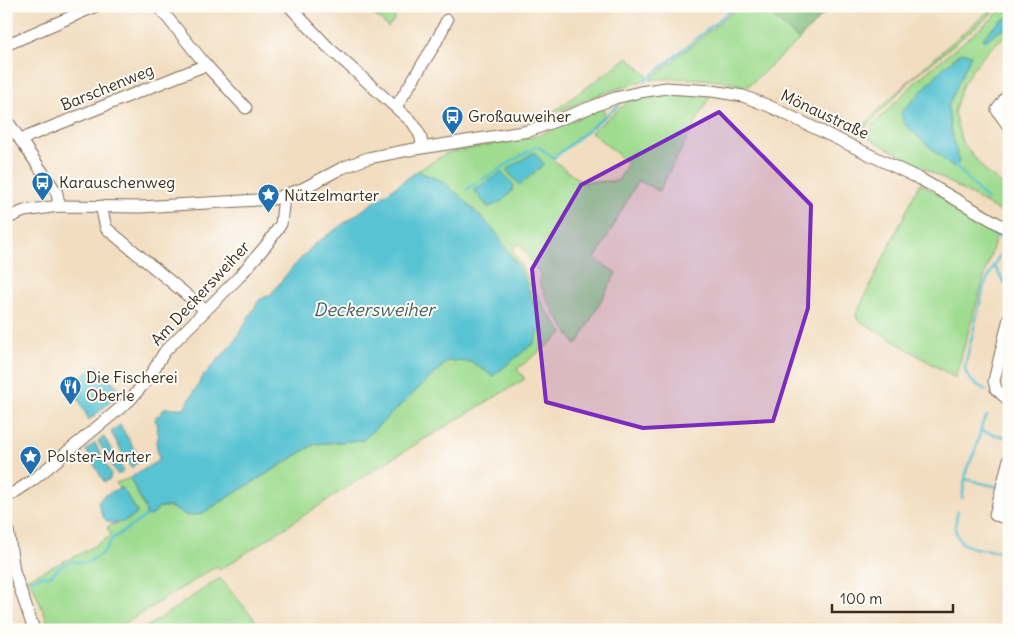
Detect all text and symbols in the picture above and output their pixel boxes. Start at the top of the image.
street label: Barschenweg [57,59,157,115]
street label: Mönaustraße [778,85,872,143]
bus stop icon: Großauweiher [440,104,464,135]
place label: Großauweiher [468,106,572,126]
bus stop icon: Karauschenweg [31,170,55,201]
place label: Karauschenweg [59,172,175,192]
place icon: Nützelmarter [256,183,280,214]
place label: Nützelmarter [284,185,380,205]
street label: Am Deckersweiher [146,236,254,350]
water label: Deckersweiher [313,298,437,321]
place label: Die Fischerei Oberle [86,367,178,405]
restaurant icon: Die Fischerei Oberle [58,374,82,405]
place icon: Polster-Marter [19,444,43,475]
place label: Polster-Marter [47,446,152,466]
scale bar [832,581,954,613]
text: 100 m [840,589,882,608]

